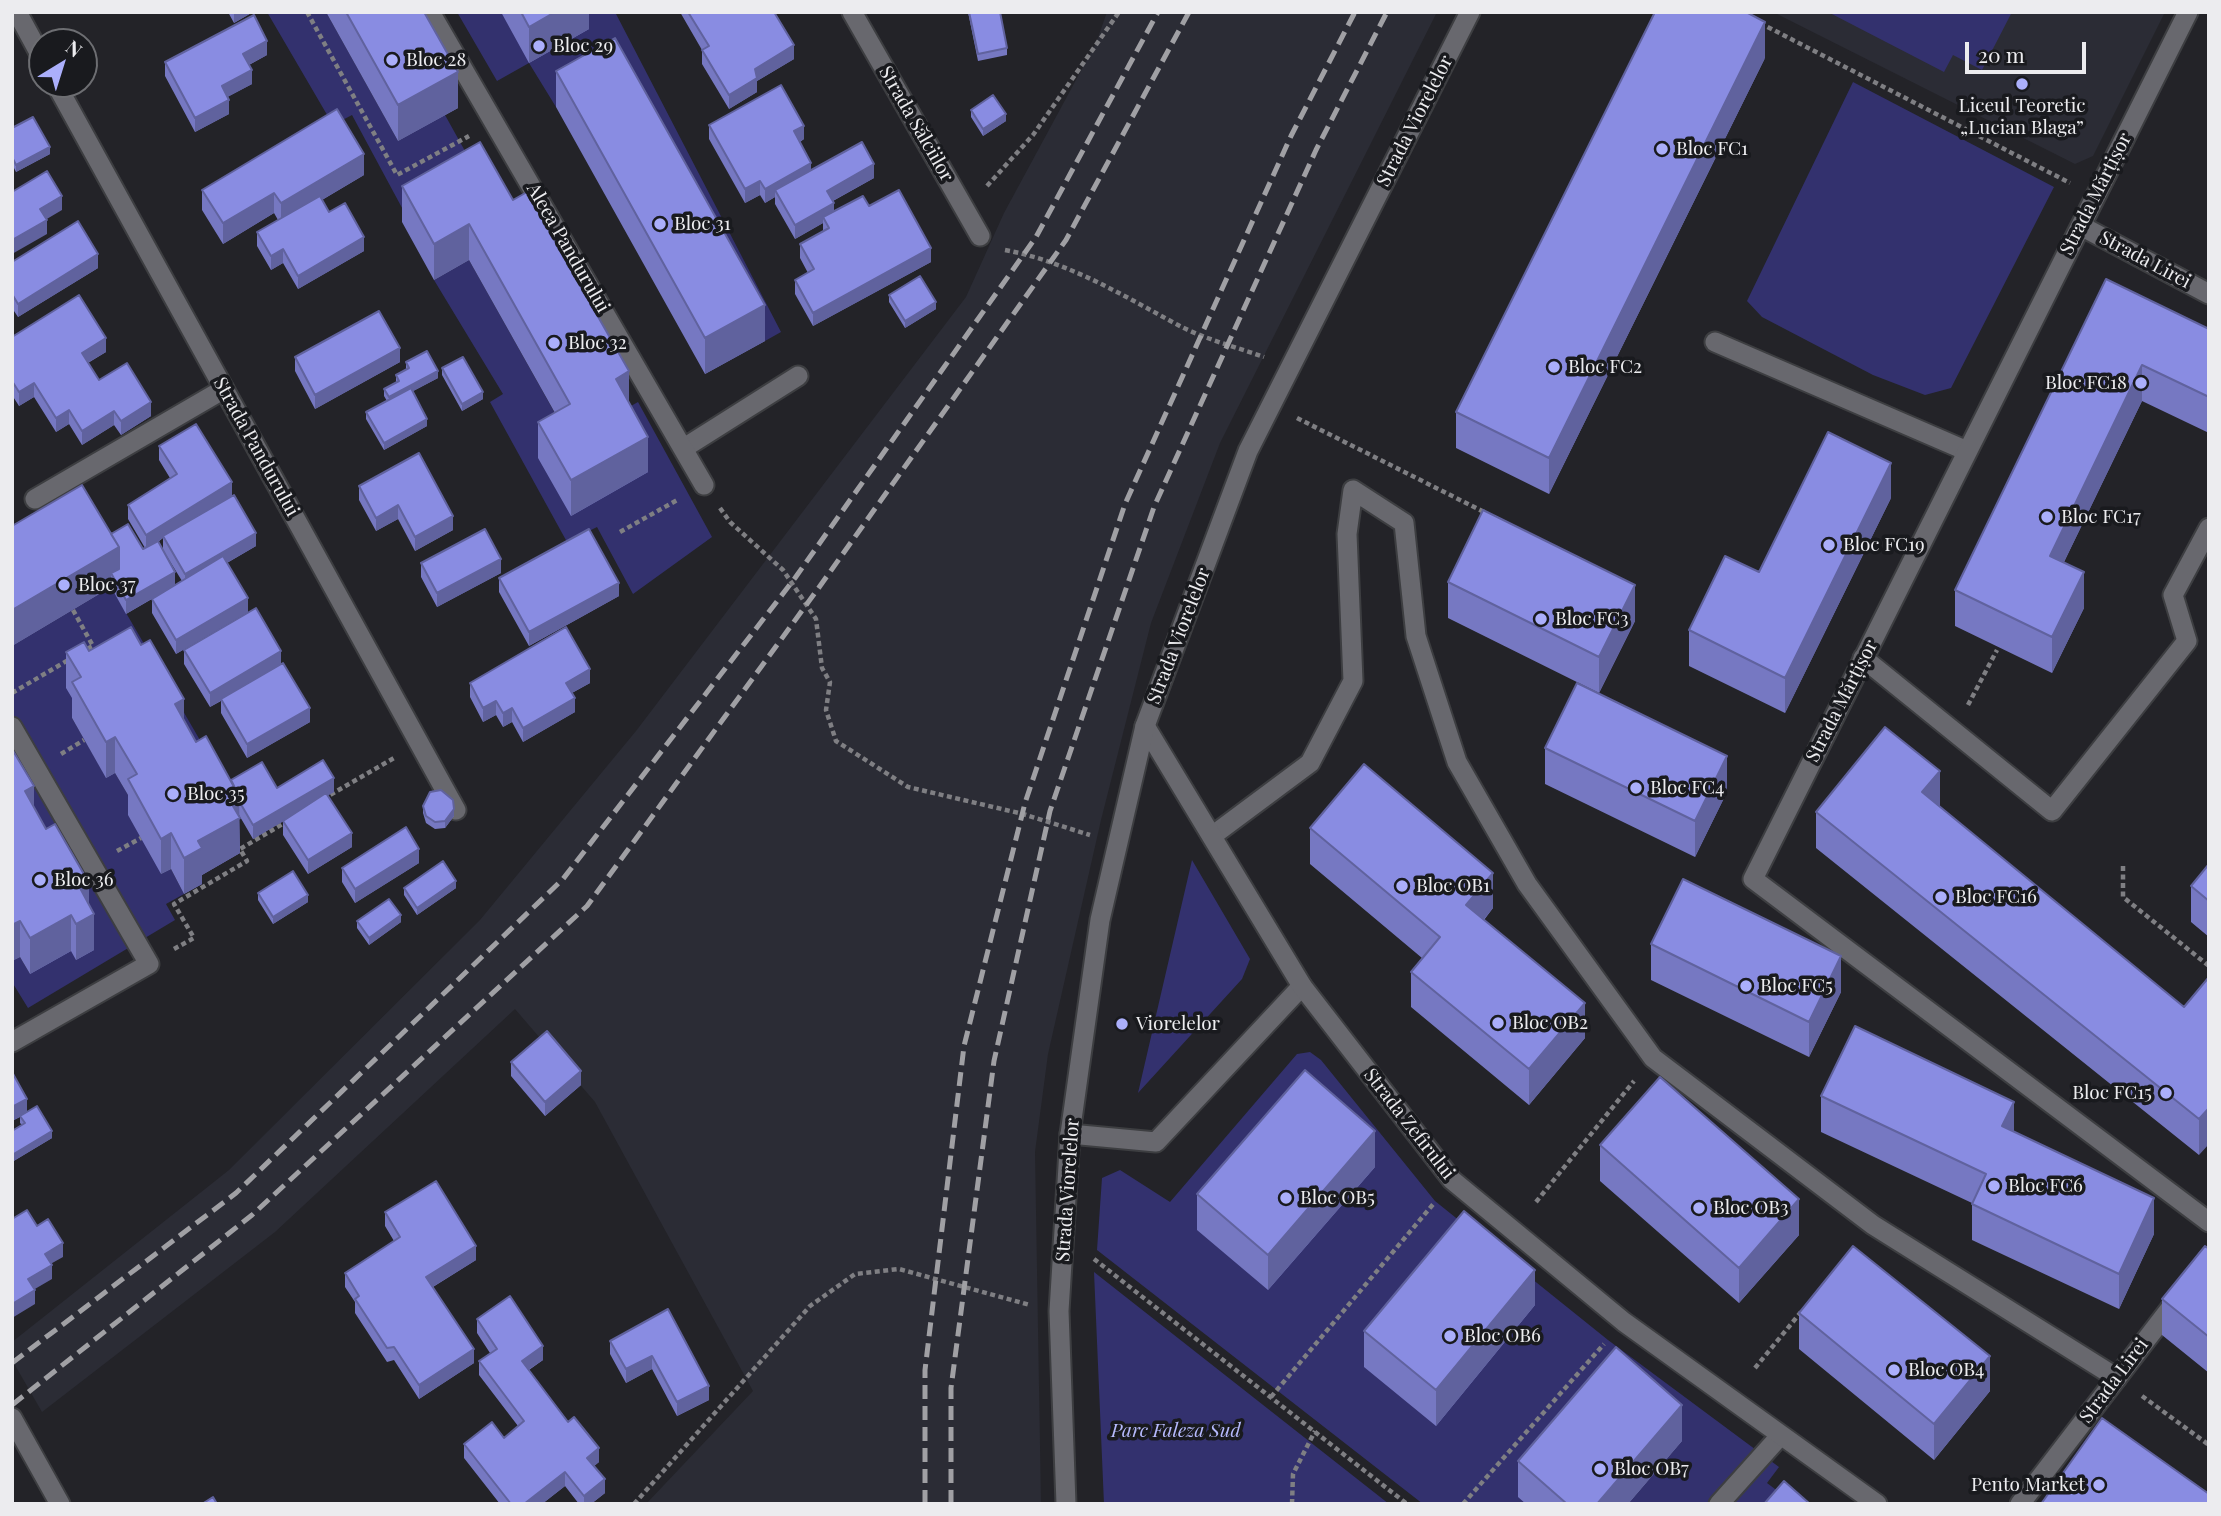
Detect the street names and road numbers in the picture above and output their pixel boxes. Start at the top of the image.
street label: Strada Viorelelor [1372,52,1458,190]
street label: Strada Sălciilor [874,62,958,186]
street label: Strada Mărțișor [2055,129,2137,259]
street label: Aleea Pandurului [522,179,614,317]
street label: Strada Lirei [2095,226,2195,294]
street label: Strada Pandurului [208,373,304,521]
street label: Strada Viorelelor [1143,565,1215,707]
street label: Strada Mărțișor [1801,636,1883,766]
street label: Strada Zefirului [1359,1064,1459,1184]
street label: Strada Viorelelor [1052,1117,1084,1263]
street label: Strada Lirei [2075,1334,2153,1428]

